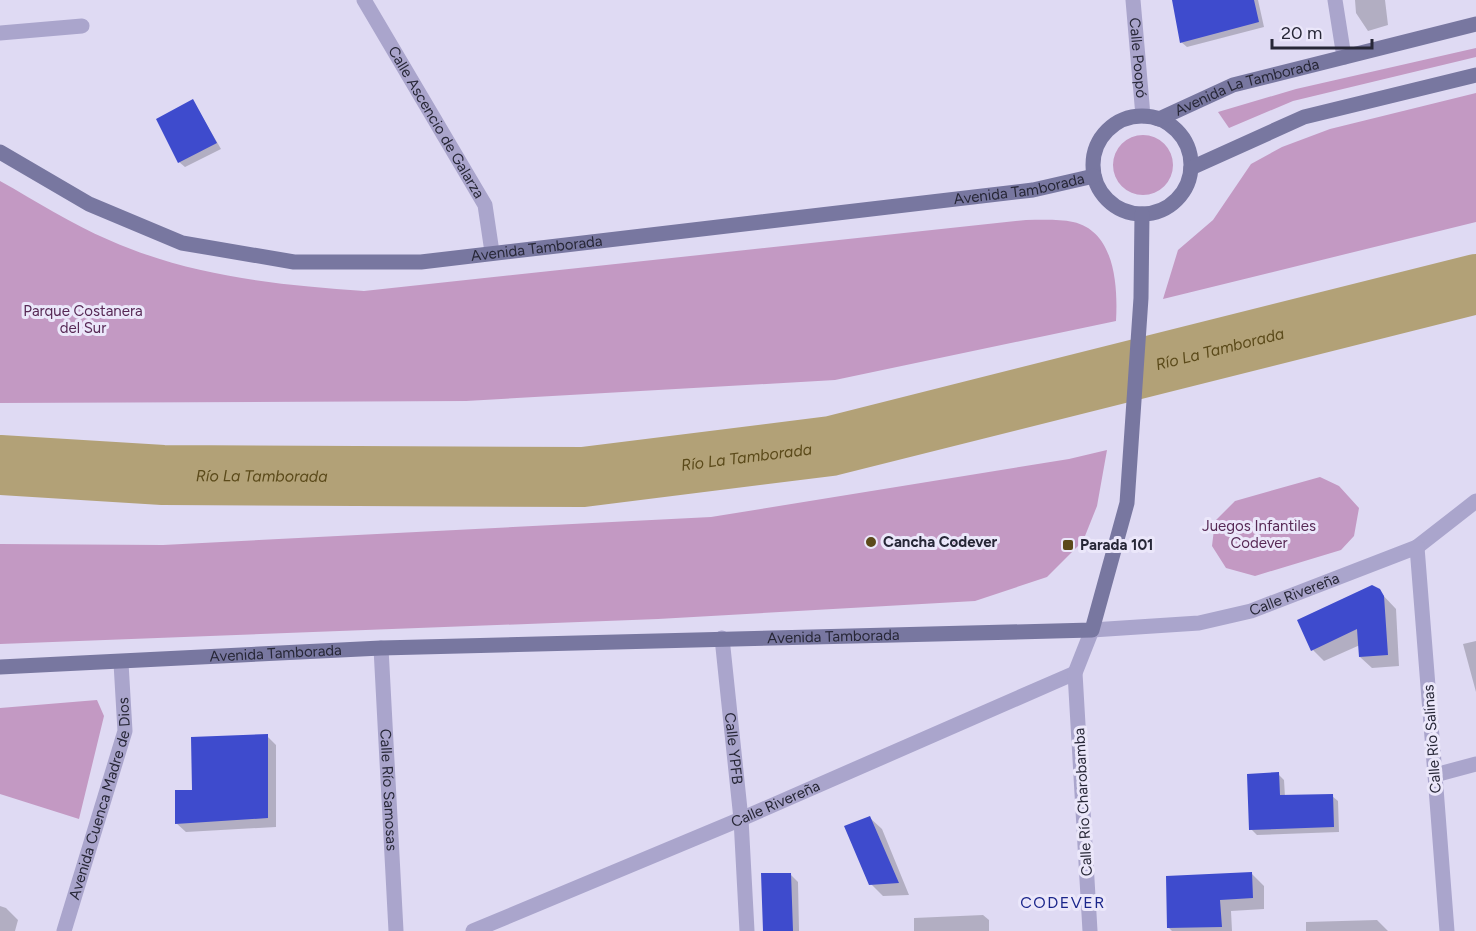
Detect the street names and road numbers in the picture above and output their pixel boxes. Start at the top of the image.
street label: Calle Poopó [1126,17,1150,99]
street label: Calle Ascencio de Galarza [384,43,488,202]
street label: Avenida La Tamborada [1172,55,1321,120]
street label: Avenida Tamborada [953,170,1086,208]
street label: Avenida Tamborada [470,232,603,265]
street label: Calle Rivereña [1247,569,1342,620]
street label: Avenida Tamborada [767,626,900,647]
street label: Avenida Tamborada [209,641,342,666]
street label: Calle Río Salinas [1419,684,1445,794]
street label: Avenida Cuenca Madre de Dios [65,697,134,902]
street label: Calle YPFB [721,712,746,785]
street label: Calle Río Charobamba [1070,727,1096,877]
street label: Calle Río Samosas [376,728,401,851]
street label: Calle Rivereña [728,777,823,831]

